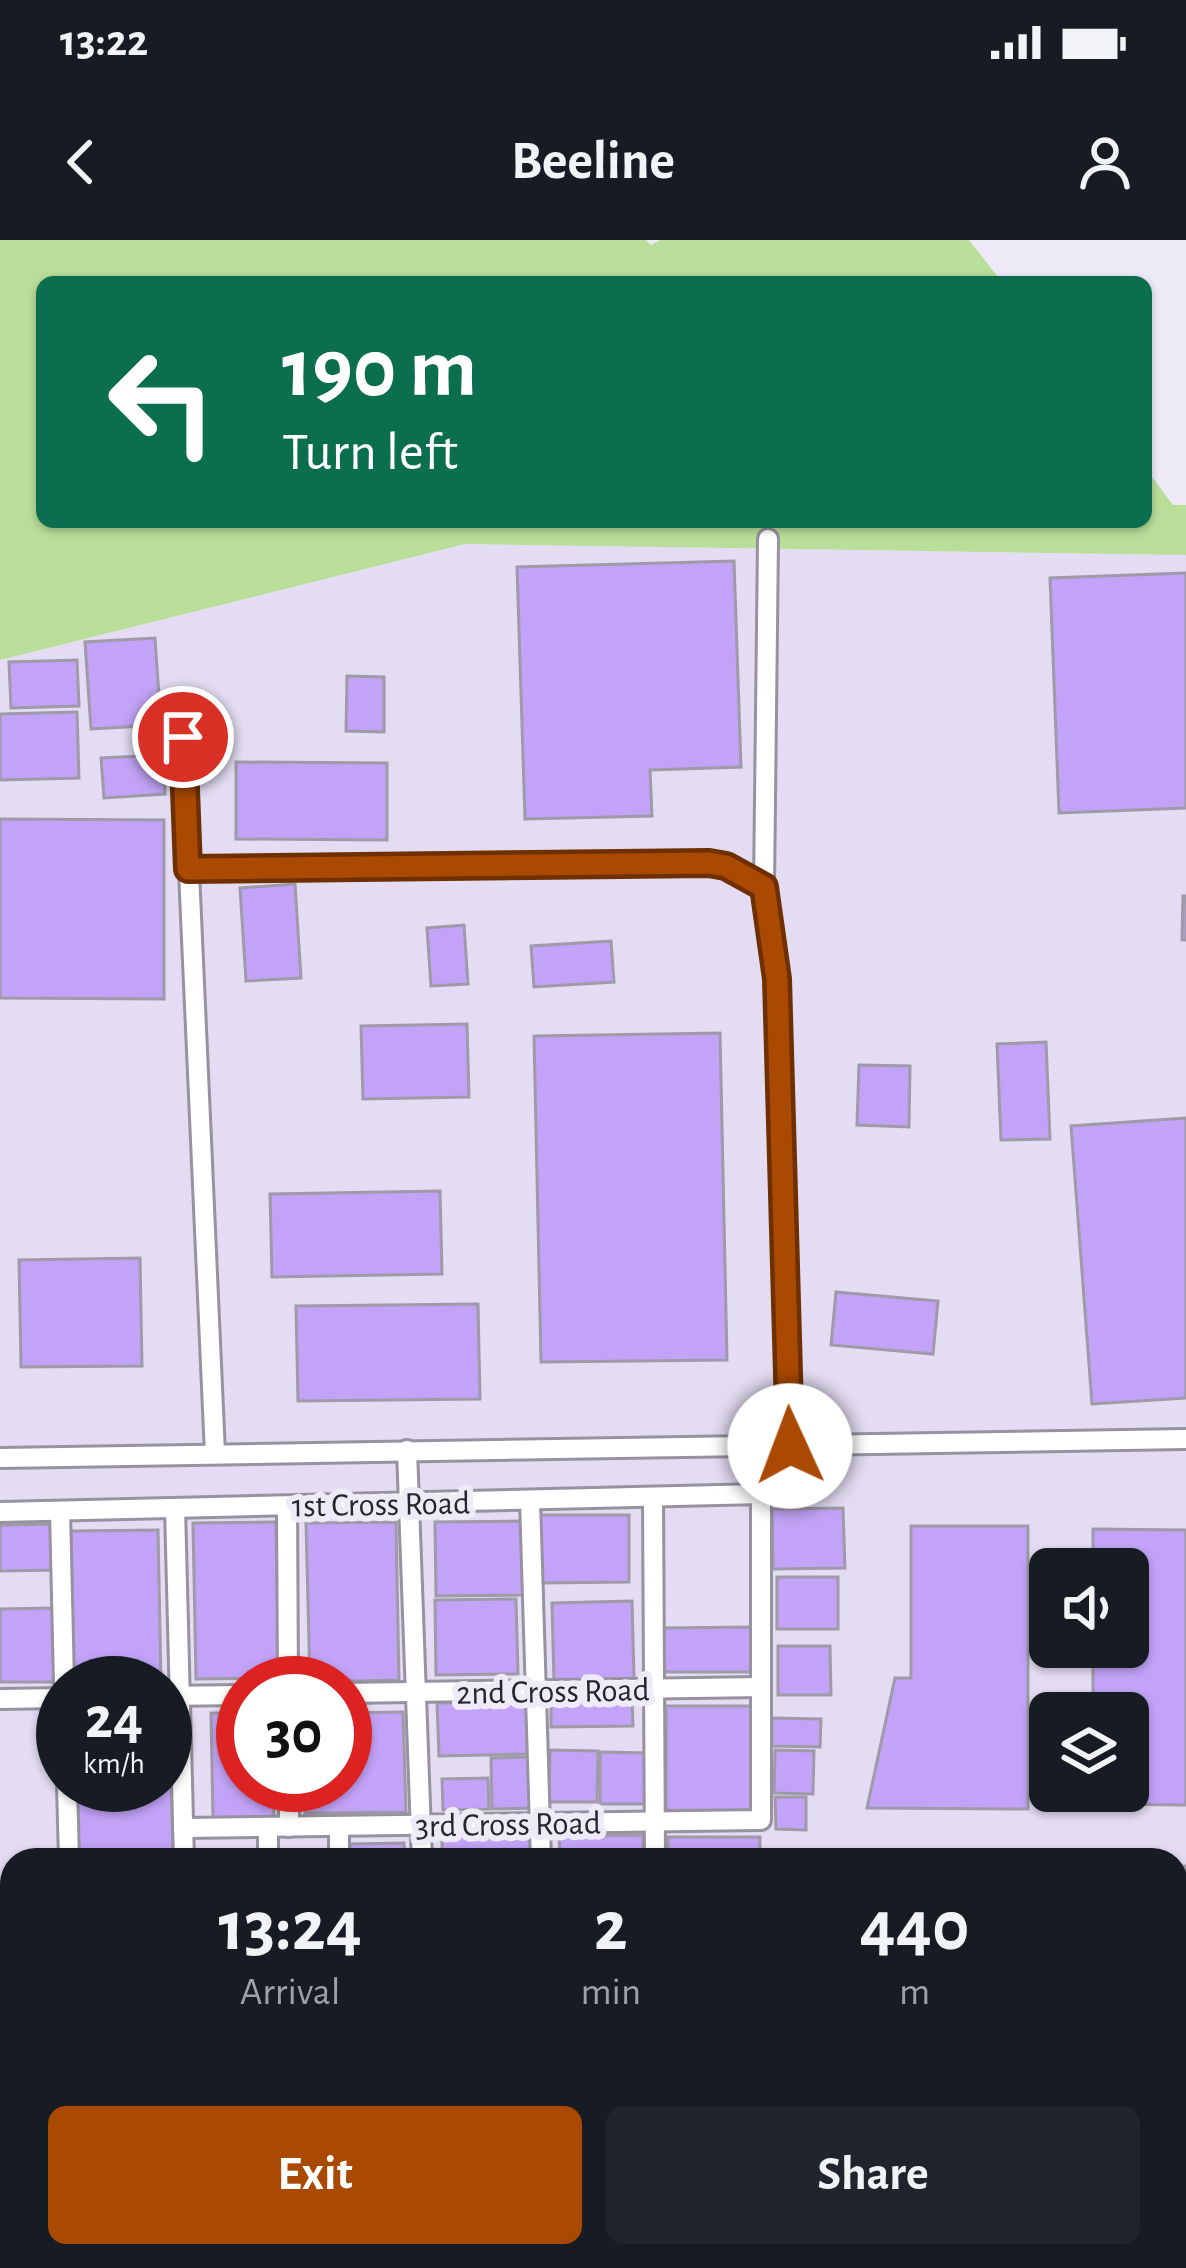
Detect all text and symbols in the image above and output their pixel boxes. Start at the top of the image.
text: 13:22 [60,19,148,64]
icon: back [48,129,114,195]
icon: person [1072,129,1138,195]
text: Beeline [511,135,675,189]
icon: left [84,324,240,480]
text: 190 m [282,328,477,412]
text: Turn left [282,426,458,480]
pin [132,686,234,788]
icon: arrive [150,704,216,770]
position arrow [727,1383,853,1509]
street label: 1st Cross Road [292,1487,471,1524]
map controls [1029,1548,1149,1812]
button: sound [1029,1548,1149,1668]
speed limit sign: 30 [216,1656,372,1812]
street label: 2nd Cross Road [456,1674,650,1711]
text: 24 [85,1689,143,1749]
button: layers [1029,1692,1149,1812]
text: km/h [83,1749,145,1779]
street label: 3rd Cross Road [415,1807,601,1844]
text: 13:24 [218,1891,362,1963]
text: 2 [594,1891,628,1963]
text: 440 [860,1891,970,1963]
text: Arrival [240,1973,340,2012]
text: min [580,1973,641,2012]
text: m [899,1973,930,2012]
button: Exit [48,2106,582,2244]
button: Share [606,2106,1140,2244]

